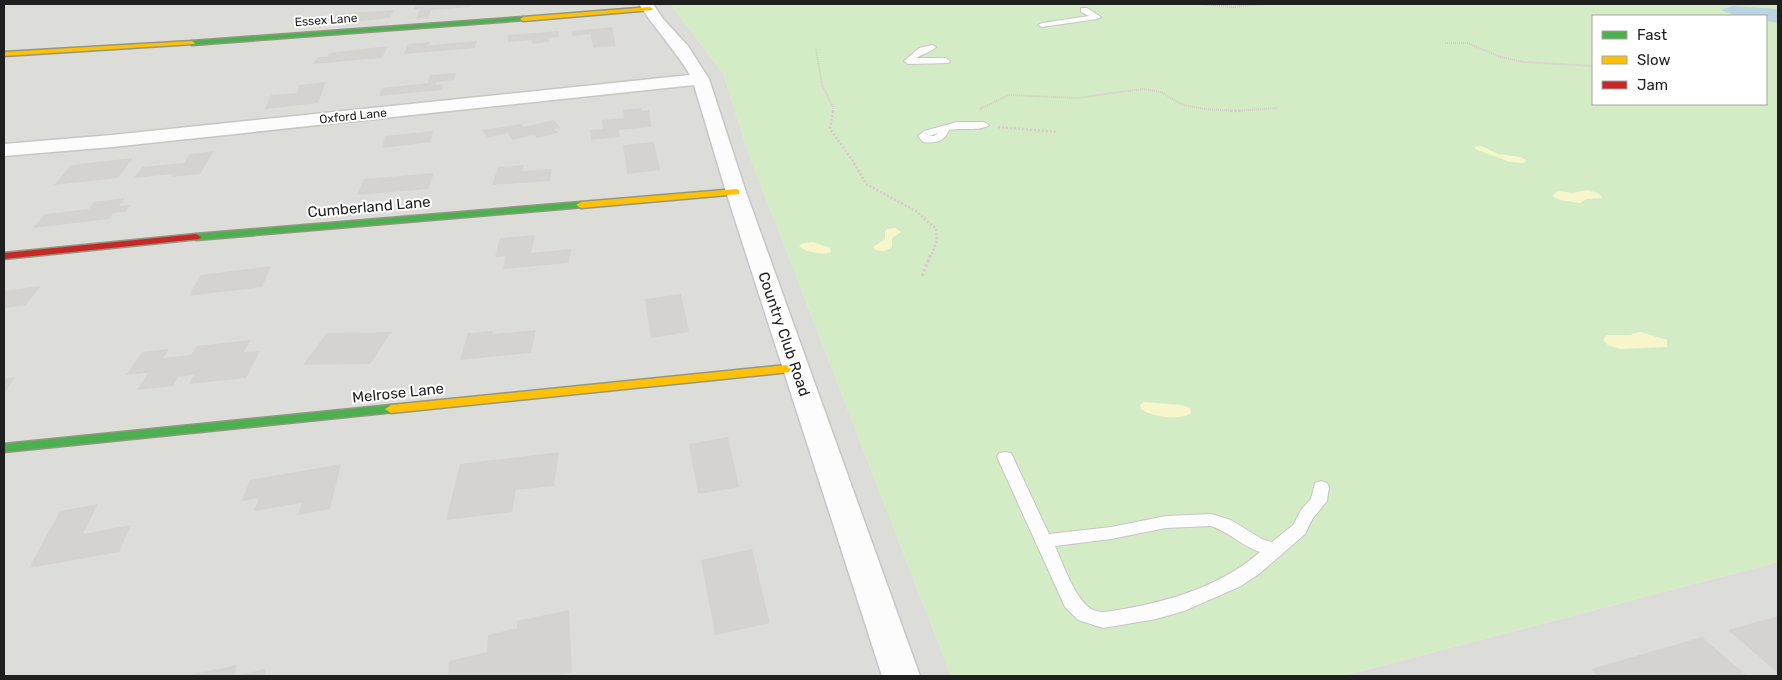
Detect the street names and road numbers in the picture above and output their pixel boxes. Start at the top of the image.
street label: Essex Lane [294,11,358,29]
street label: Oxford Lane [319,105,388,127]
street label: Cumberland Lane [307,193,431,221]
street label: Country Club Road [754,269,814,399]
street label: Melrose Lane [351,379,445,407]

